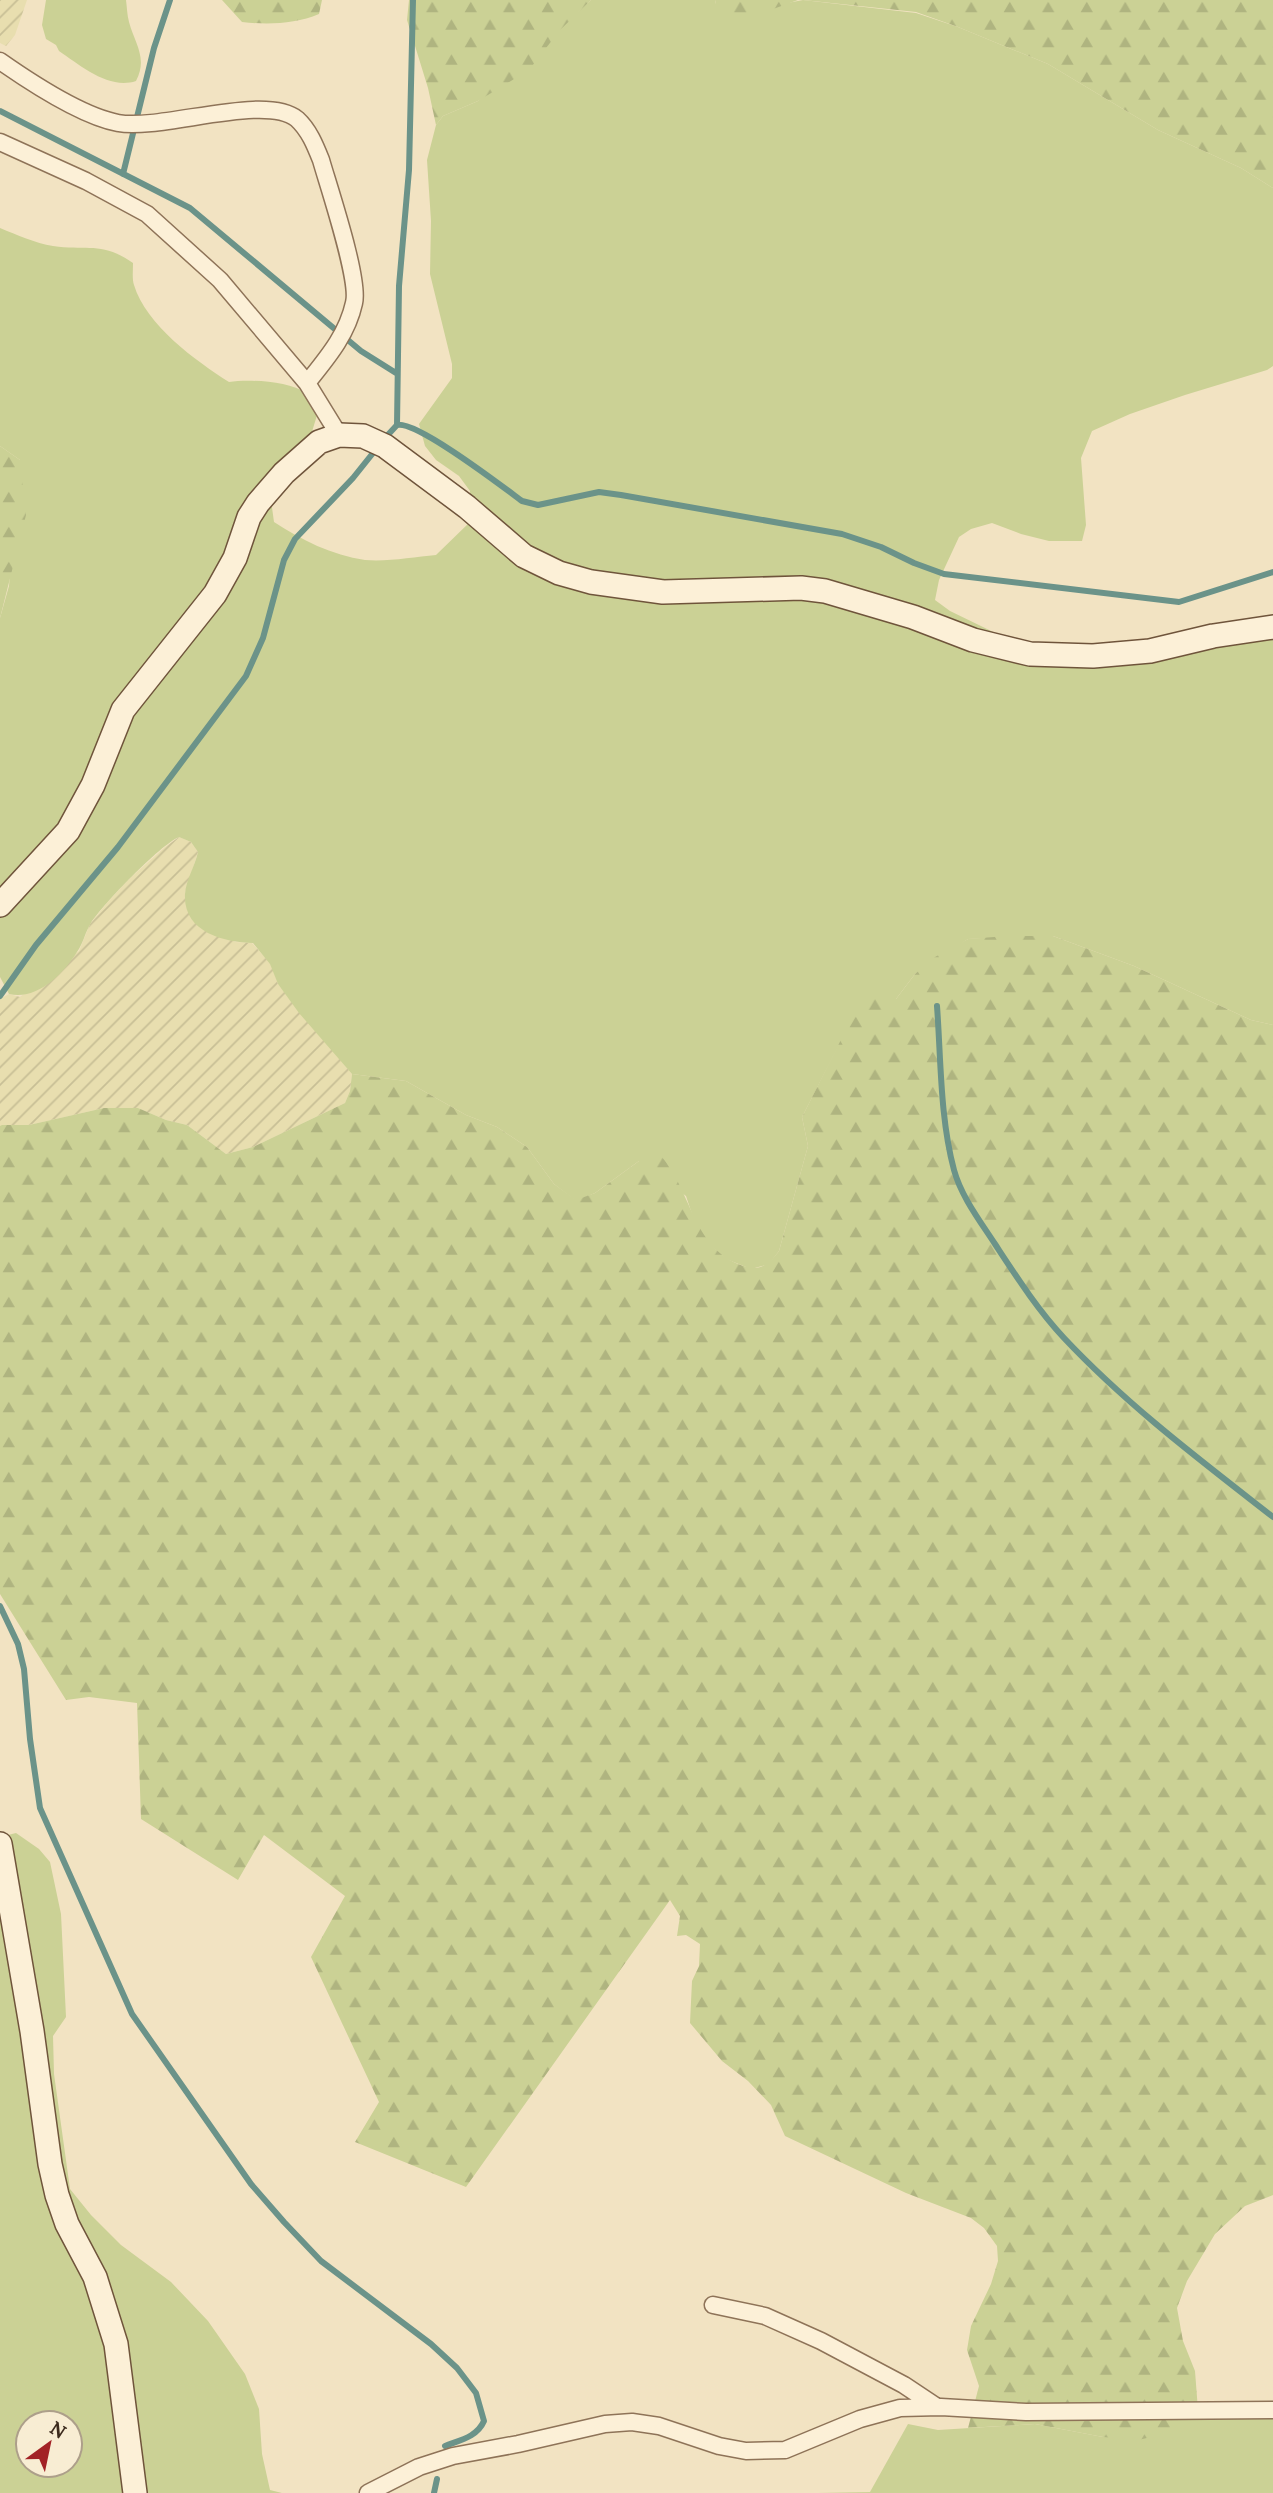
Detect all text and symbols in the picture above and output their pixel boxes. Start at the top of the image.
north arrow [14,2409,84,2479]
text: N [46,2416,71,2444]

